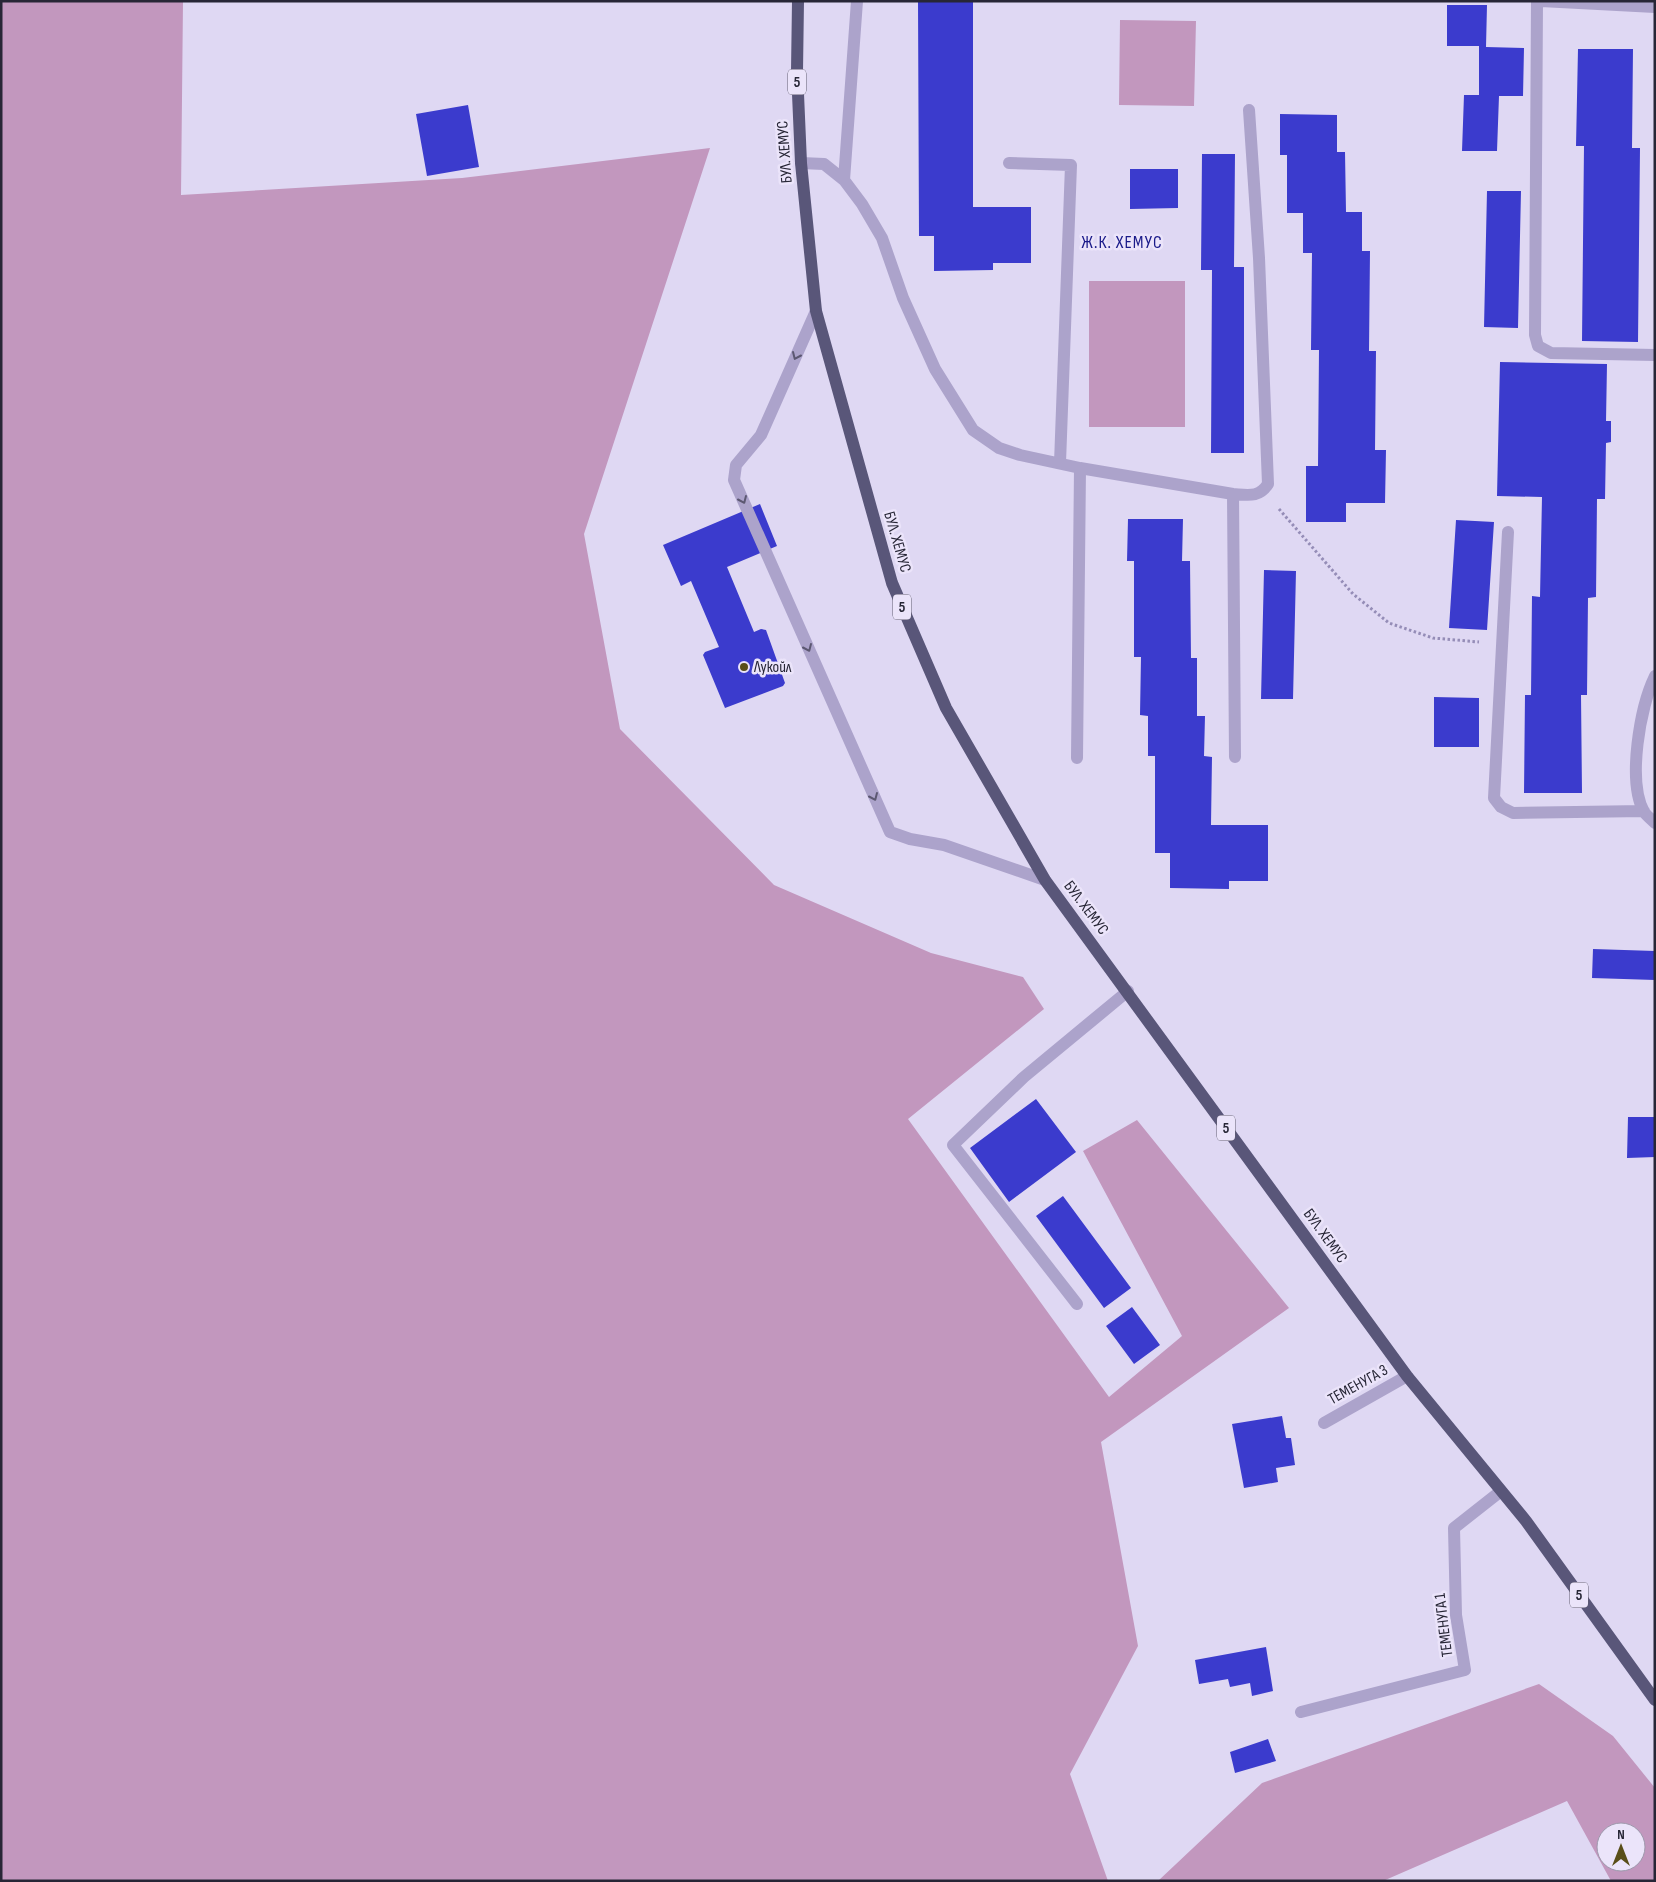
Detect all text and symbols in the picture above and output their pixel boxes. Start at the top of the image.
road number: 5 [788,70,806,94]
street label: БУЛ. ХЕМУС [773,120,797,184]
district label: Ж.К. ХЕМУС [1081,232,1163,253]
one-way arrow [791,351,802,360]
one-way arrow [736,495,747,504]
street label: БУЛ. ХЕМУС [879,509,915,575]
road number: 5 [893,594,911,620]
one-way arrow [802,643,813,652]
place label: Лукойл [753,658,792,677]
marker: Лукойл [738,661,750,673]
one-way arrow [868,792,879,801]
street label: БУЛ. ХЕМУС [1060,877,1113,939]
road number: 5 [1217,1116,1235,1140]
street label: БУЛ. ХЕМУС [1299,1205,1351,1267]
street label: ТЕМЕНУГА 3 [1325,1361,1391,1409]
road number: 5 [1570,1582,1588,1608]
street label: ТЕМЕНУГА 1 [1431,1592,1457,1658]
north arrow [1596,1822,1646,1872]
text: N [1617,1826,1625,1843]

